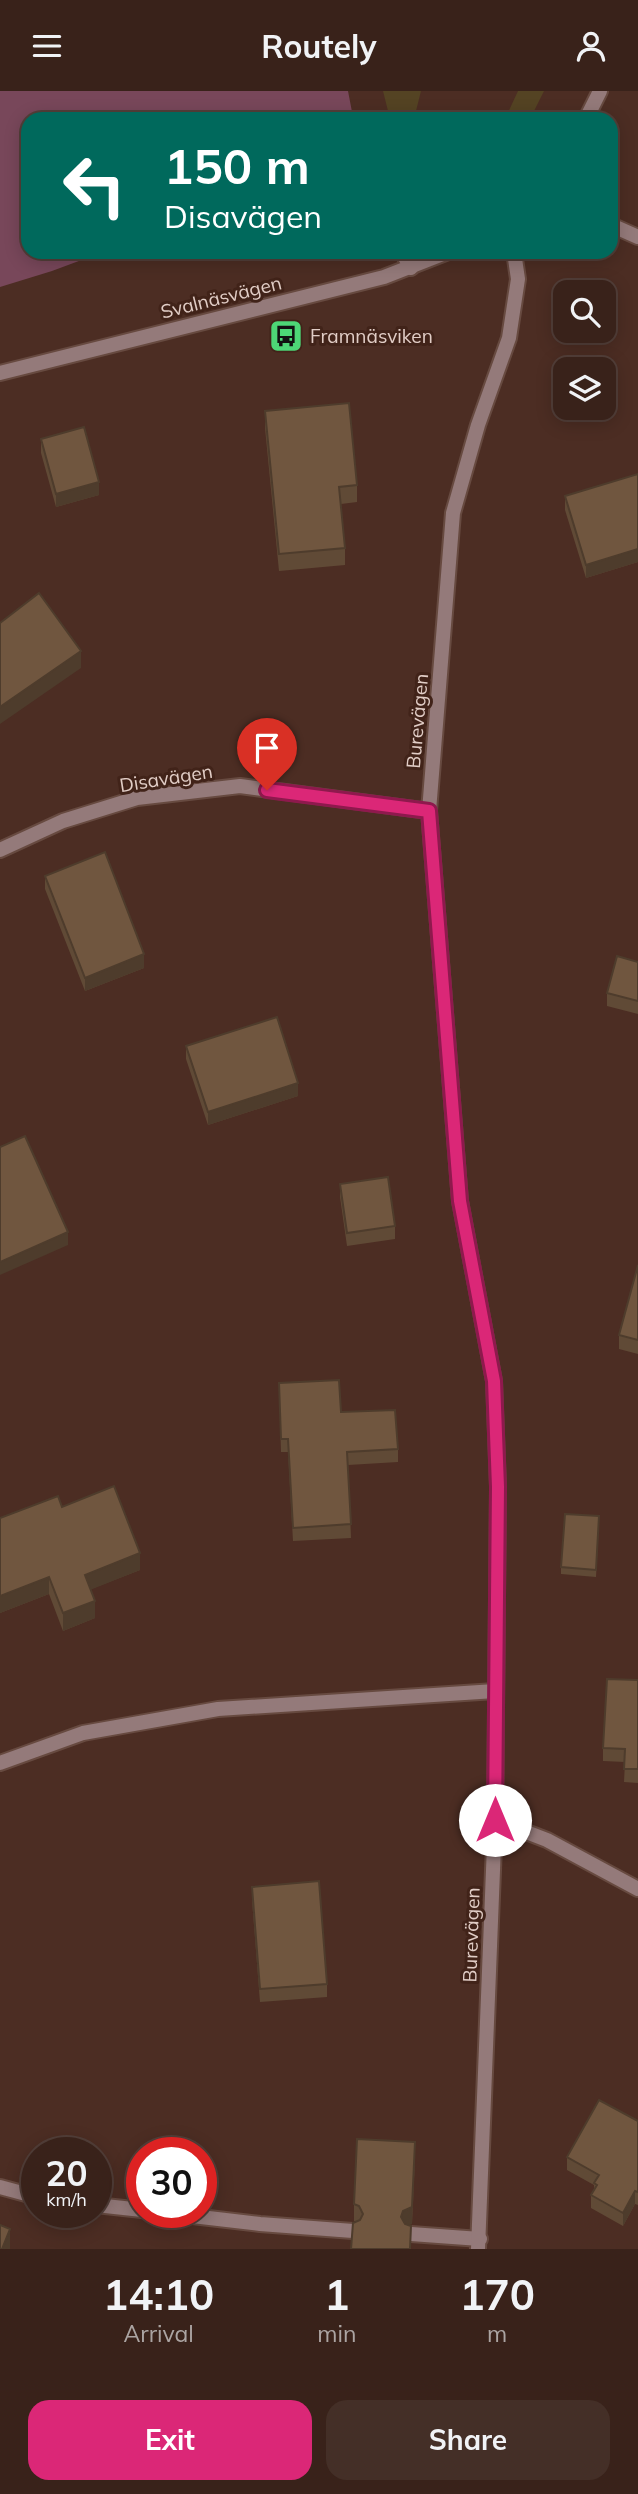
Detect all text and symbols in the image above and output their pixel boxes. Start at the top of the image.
text: Routely [261,26,377,66]
icon: menu [28,27,66,65]
icon: person [572,27,610,65]
text: 150 m [164,135,310,196]
icon: left [49,140,140,231]
text: Disavägen [164,196,322,236]
street label: Svalnäsvägen [158,270,284,324]
map controls [553,280,616,420]
button: search [553,280,616,343]
bus stop icon: Framnäsviken [267,317,305,355]
place label: Framnäsviken [310,324,433,348]
button: layers [553,357,616,420]
street label: Burevägen [401,672,433,770]
pin [237,718,297,790]
icon: arrive [248,729,286,767]
street label: Disavägen [118,759,214,797]
position arrow [458,1783,532,1857]
street label: Burevägen [457,1887,485,1983]
speed limit sign: 30 [126,2137,217,2228]
text: 20 [45,2151,88,2195]
text: km/h [46,2188,87,2211]
text: 14:10 [103,2268,214,2321]
text: 1 [324,2268,349,2321]
text: 170 [459,2268,535,2321]
text: Arrival [123,2319,194,2348]
text: min [317,2319,356,2348]
text: m [487,2319,507,2348]
button: Exit [28,2400,312,2480]
button: Share [326,2400,610,2480]

